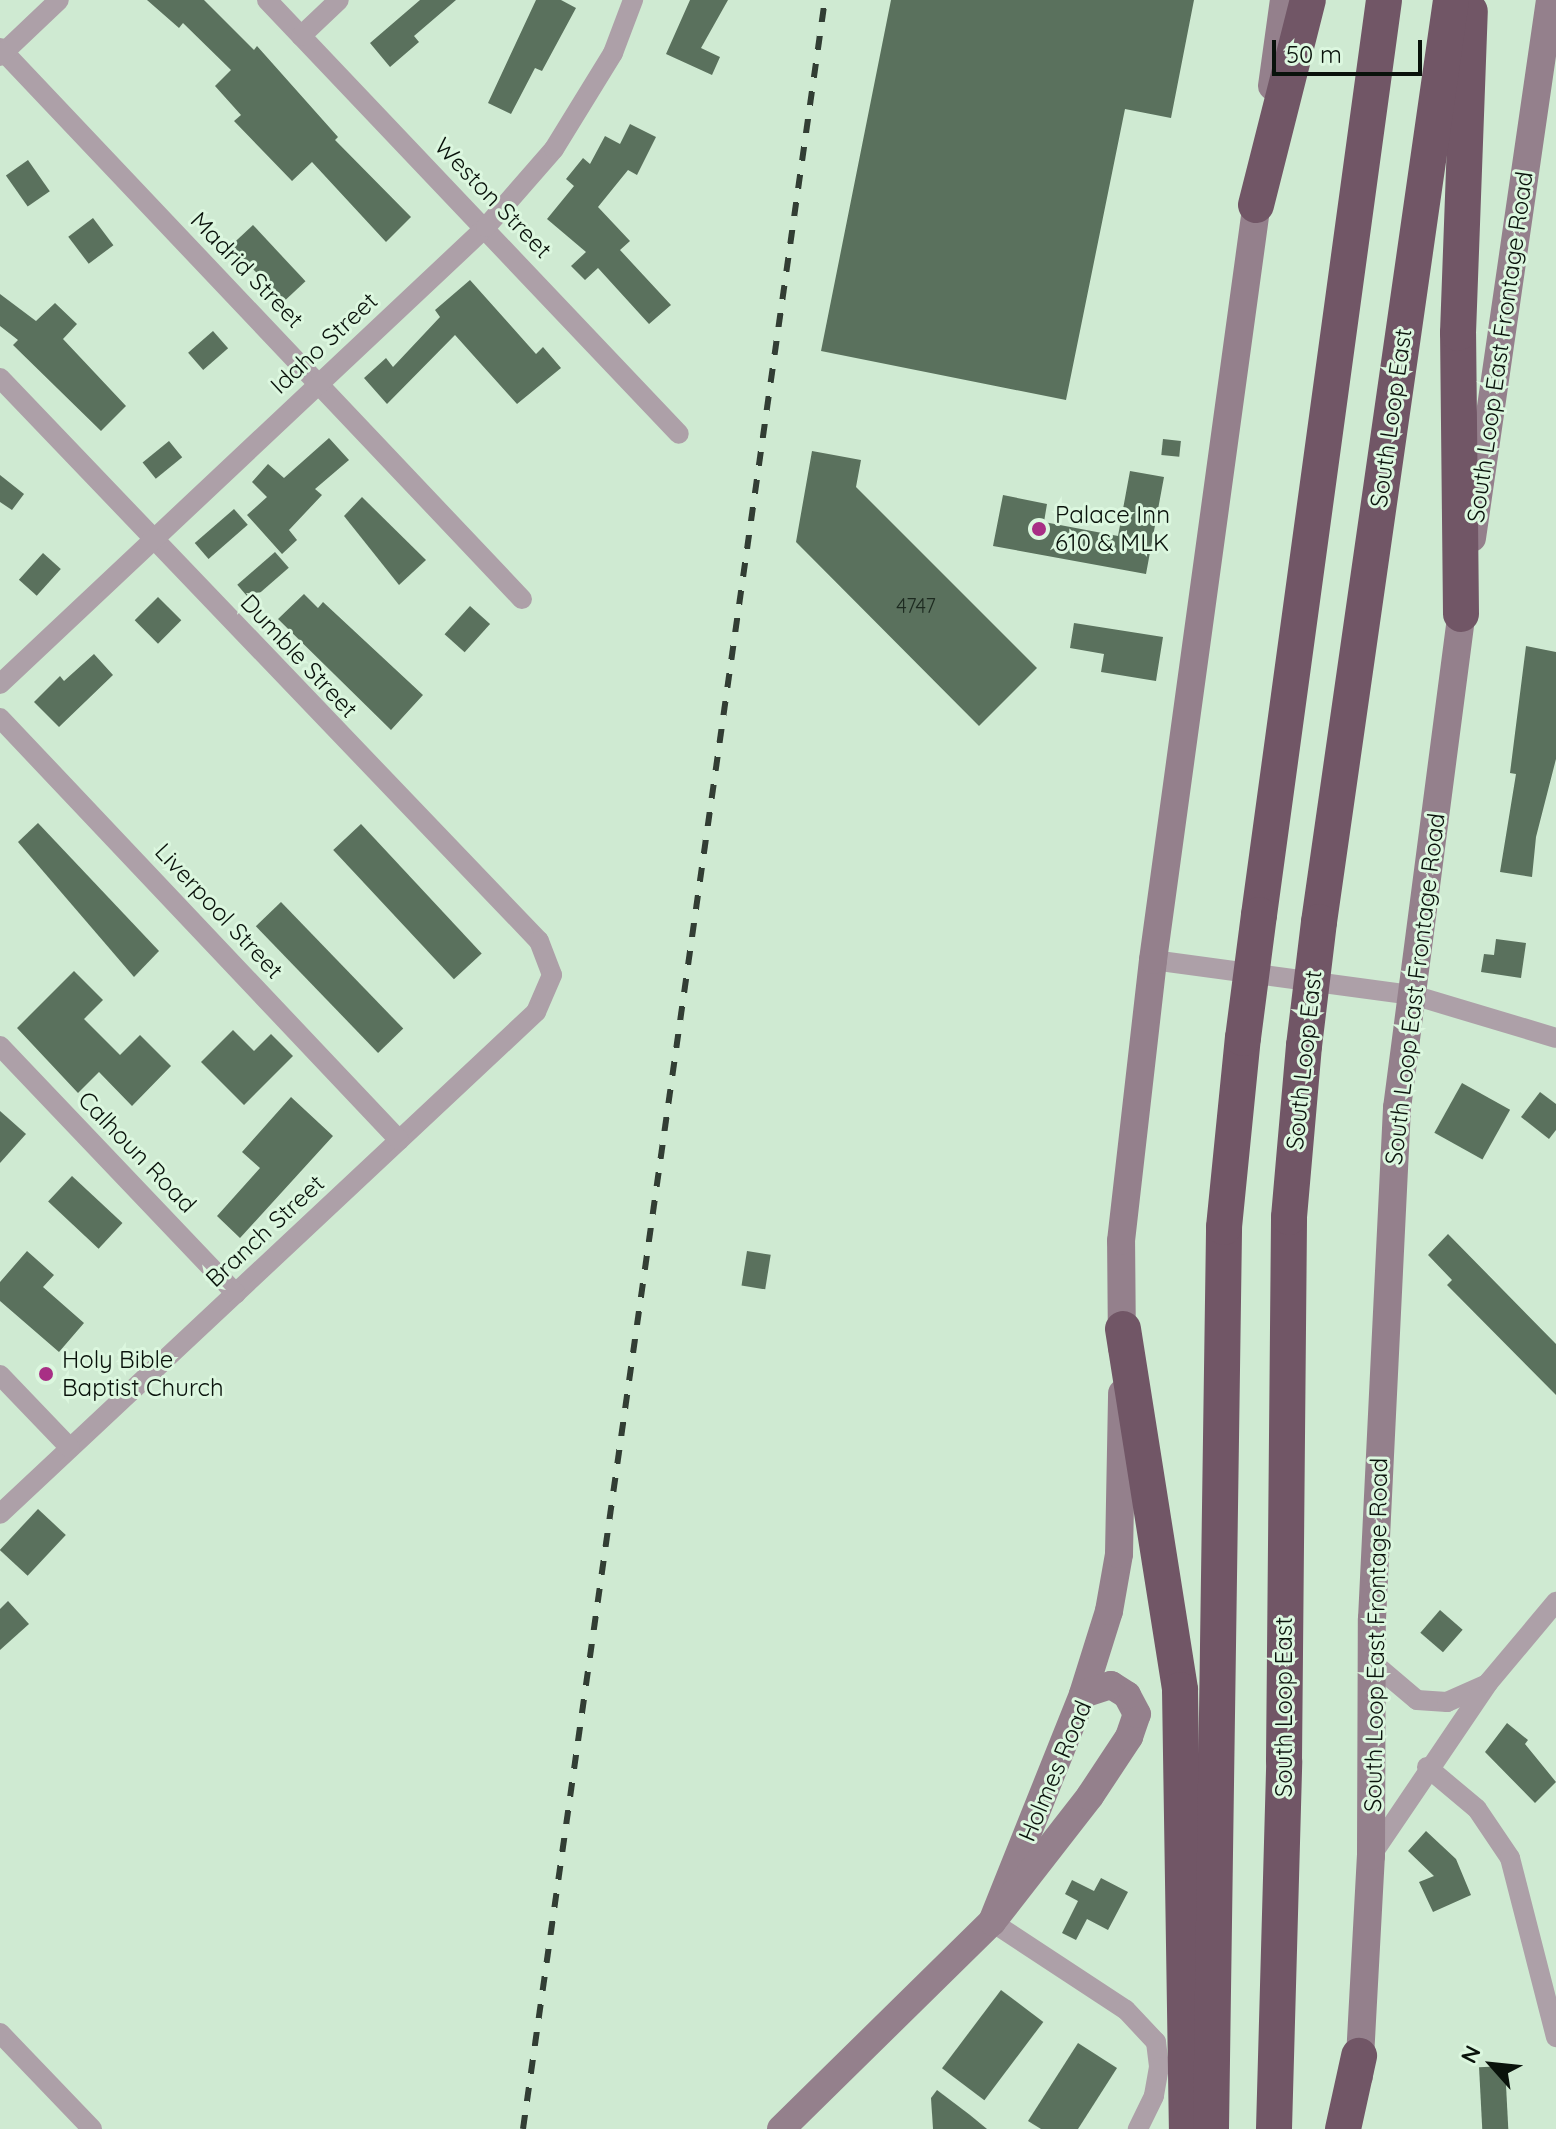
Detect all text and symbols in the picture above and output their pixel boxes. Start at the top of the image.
scale bar [1276,24,1426,74]
text: 50 m [1286,39,1342,69]
street label: Weston Street [428,132,558,264]
street label: South Loop East Frontage Road [1461,170,1539,524]
street label: Madrid Street [185,206,309,334]
street label: Idaho Street [265,286,383,400]
street label: South Loop East [1364,327,1418,509]
place label: Palace Inn 610 & MLK [1055,501,1170,557]
marker: Palace Inn 610 & MLK [1030,520,1048,538]
street label: Dumble Street [234,588,364,724]
house number: 4747 [896,593,936,617]
street label: South Loop East Frontage Road [1379,811,1451,1167]
street label: Liverpool Street [149,837,289,985]
street label: South Loop East [1280,969,1328,1151]
street label: Calhoun Road [72,1085,202,1219]
street label: Branch Street [200,1169,330,1293]
place label: Holy Bible Baptist Church [62,1346,224,1402]
marker: Holy Bible Baptist Church [37,1365,55,1383]
street label: South Loop East Frontage Road [1359,1458,1393,1812]
street label: South Loop East [1270,1617,1298,1797]
street label: Holmes Road [1012,1696,1098,1846]
north arrow [1452,2025,1532,2105]
text: N [1454,2041,1487,2068]

